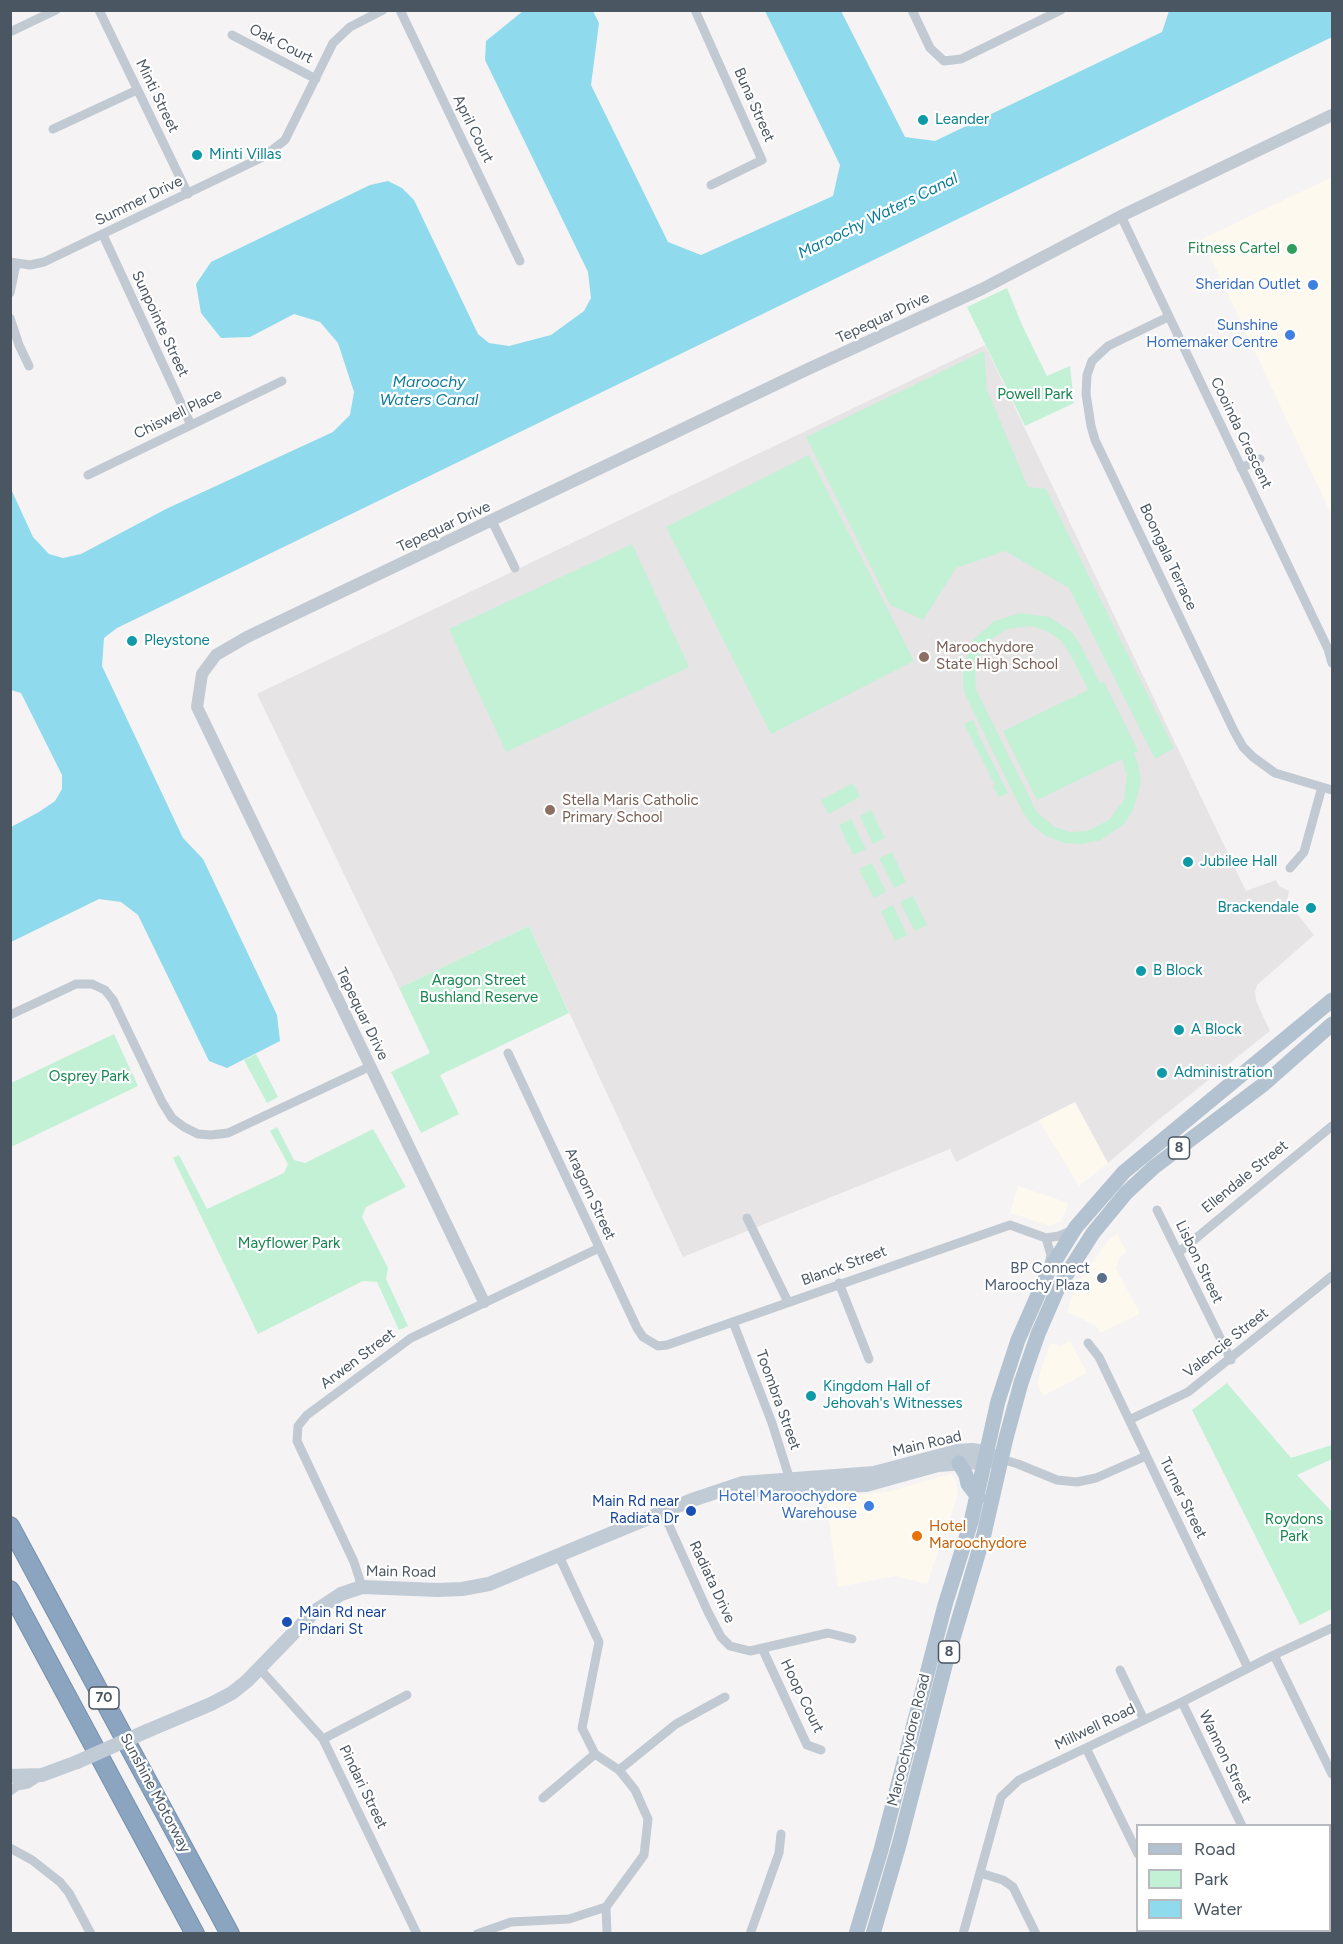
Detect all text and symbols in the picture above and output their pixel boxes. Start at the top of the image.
street label: Oak Court [246,20,316,68]
street label: Minti Street [132,56,182,136]
street label: Buna Street [730,65,778,145]
street label: April Court [449,92,497,166]
place label: Leander [935,111,989,129]
marker: Leander [916,113,930,127]
place label: Minti Villas [209,146,282,164]
marker: Minti Villas [190,148,204,162]
water label: Maroochy Waters Canal [795,169,961,263]
street label: Summer Drive [92,172,186,230]
place label: Fitness Cartel [1188,240,1280,258]
marker: Fitness Cartel [1285,242,1299,256]
street label: Sunpointe Street [128,268,192,380]
place label: Sheridan Outlet [1195,276,1301,294]
marker: Sheridan Outlet [1306,278,1320,292]
street label: Tepequar Drive [834,289,932,347]
place label: Sunshine Homemaker Centre [1146,317,1278,352]
marker: Sunshine Homemaker Centre [1283,328,1297,342]
water label: Maroochy Waters Canal [380,372,478,410]
street label: Cooinda Crescent [1206,374,1276,492]
street label: Chiswell Place [131,385,225,443]
park label: Powell Park [997,386,1073,404]
street label: Tepequar Drive [395,498,493,556]
street label: Boongala Terrace [1135,501,1201,613]
place label: Pleystone [144,632,210,650]
marker: Pleystone [125,634,139,648]
place label: Maroochydore State High School [936,639,1058,674]
marker: Maroochydore State High School [917,650,931,664]
place label: Stella Maris Catholic Primary School [562,792,699,827]
marker: Stella Maris Catholic Primary School [543,803,557,817]
place label: Jubilee Hall [1200,853,1277,871]
marker: Jubilee Hall [1181,855,1195,869]
place label: Brackendale [1217,899,1299,917]
marker: Brackendale [1304,901,1318,915]
place label: B Block [1153,962,1202,980]
marker: B Block [1134,964,1148,978]
street label: Tepequar Drive [332,965,392,1063]
park label: Aragon Street Bushland Reserve [420,972,538,1007]
place label: A Block [1191,1021,1241,1039]
marker: A Block [1172,1023,1186,1037]
place label: Administration [1174,1064,1273,1082]
marker: Administration [1155,1066,1169,1080]
park label: Osprey Park [49,1068,129,1086]
road number: 8 [1168,1137,1190,1159]
street label: Ellendale Street [1198,1137,1292,1217]
street label: Aragorn Street [561,1145,619,1243]
street label: Lisbon Street [1171,1218,1227,1306]
park label: Mayflower Park [238,1235,340,1253]
street label: Blanck Street [799,1242,889,1290]
place label: BP Connect Maroochy Plaza [985,1260,1090,1295]
marker: BP Connect Maroochy Plaza [1095,1271,1109,1285]
street label: Valencie Street [1180,1304,1272,1382]
street label: Arwen Street [317,1325,399,1393]
street label: Toombra Street [752,1348,804,1452]
place label: Kingdom Hall of Jehovah's Witnesses [823,1378,962,1413]
marker: Kingdom Hall of Jehovah's Witnesses [804,1389,818,1403]
street label: Main Road [891,1427,963,1461]
street label: Turner Street [1156,1454,1210,1542]
place label: Hotel Maroochydore Warehouse [719,1488,857,1523]
place label: Main Rd near Radiata Dr [592,1493,679,1528]
marker: Hotel Maroochydore Warehouse [862,1499,876,1513]
marker: Main Rd near Radiata Dr [684,1504,698,1518]
park label: Roydons Park [1265,1511,1323,1546]
place label: Hotel Maroochydore [929,1518,1027,1553]
marker: Hotel Maroochydore [910,1529,924,1543]
street label: Radiata Drive [685,1538,739,1626]
street label: Main Road [366,1562,436,1582]
place label: Main Rd near Pindari St [299,1604,386,1639]
marker: Main Rd near Pindari St [280,1615,294,1629]
road number: 8 [938,1641,960,1663]
street label: Hoop Court [776,1656,828,1736]
street label: Maroochydore Road [884,1672,934,1808]
road number: 70 [89,1687,119,1709]
street label: Millwell Road [1052,1700,1138,1754]
street label: Wannon Street [1195,1708,1255,1806]
street label: Sunshine Motorway [116,1730,194,1856]
street label: Pindari Street [335,1742,391,1832]
legend [1136,1824,1331,1932]
text: Road [1194,1838,1235,1860]
text: Park [1194,1868,1228,1890]
text: Water [1194,1898,1242,1920]

